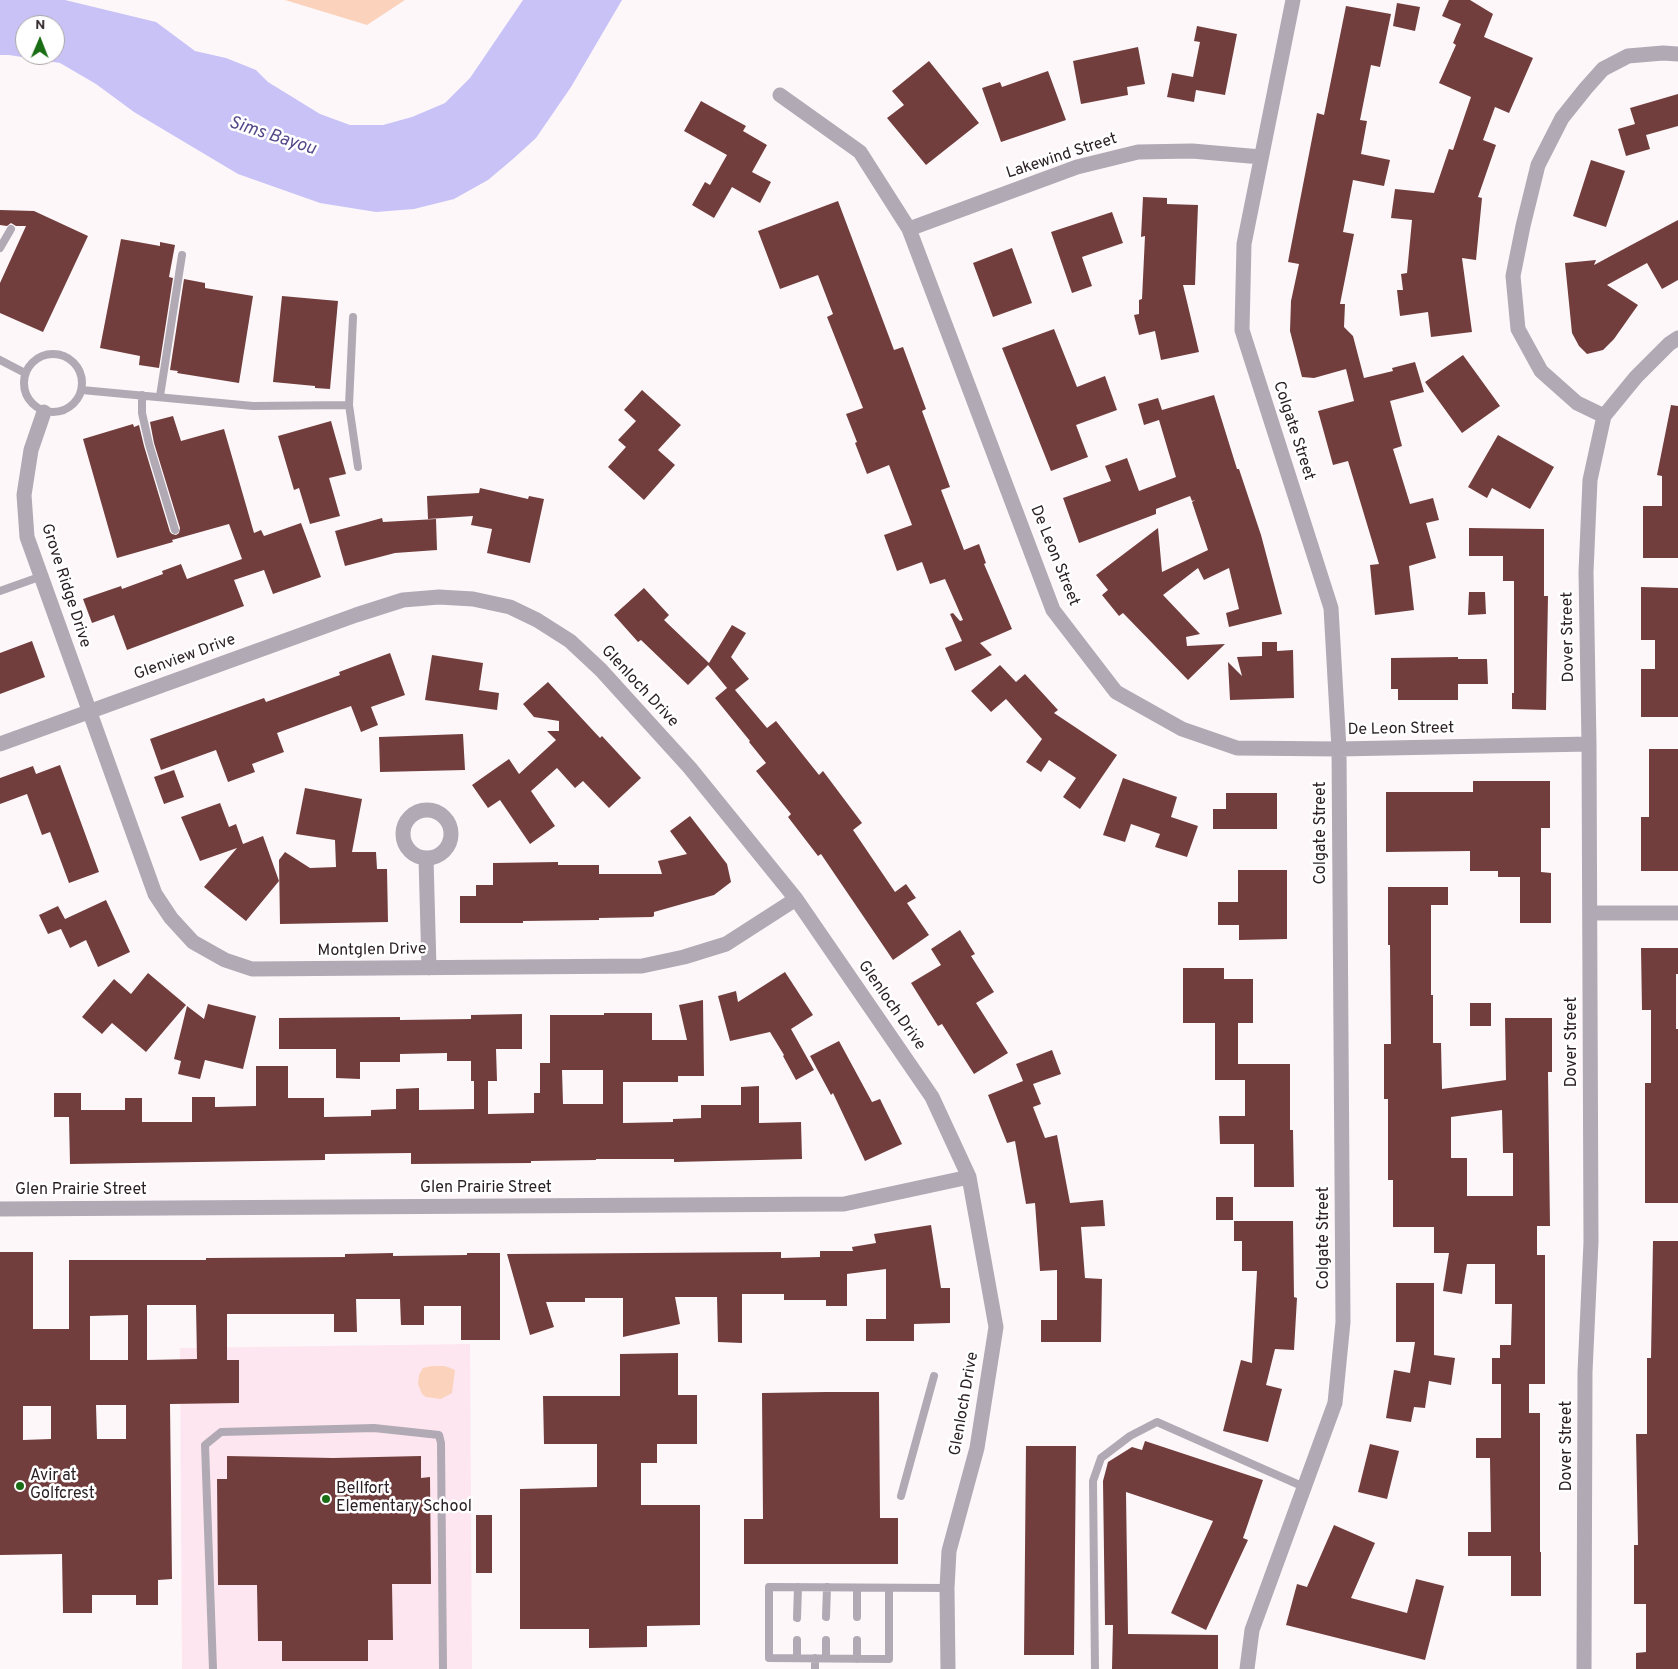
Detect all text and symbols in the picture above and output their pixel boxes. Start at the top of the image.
north arrow [15,15,65,65]
text: N [35,17,45,34]
water label: Sims Bayou [226,113,318,161]
street label: Lakewind Street [1004,130,1120,184]
street label: Colgate Street [1268,379,1318,483]
street label: De Leon Street [1025,503,1083,609]
street label: Grove Ridge Drive [36,522,94,650]
street label: Dover Street [1559,592,1579,682]
street label: Glenview Drive [132,631,238,685]
street label: Glenloch Drive [596,642,682,732]
street label: De Leon Street [1348,719,1454,741]
street label: Colgate Street [1312,781,1332,885]
street label: Montglen Drive [317,940,427,962]
street label: Glenloch Drive [853,957,929,1055]
street label: Dover Street [1563,997,1583,1087]
street label: Glen Prairie Street [420,1179,552,1199]
street label: Glen Prairie Street [15,1181,147,1201]
street label: Colgate Street [1315,1186,1335,1290]
street label: Glenloch Drive [946,1351,984,1457]
street label: Dover Street [1558,1401,1578,1491]
place label: Avir at Golfcrest [30,1467,95,1505]
marker: Avir at Golfcrest [14,1480,26,1492]
place label: Bellfort Elementary School [336,1480,472,1518]
marker: Bellfort Elementary School [320,1493,332,1505]

